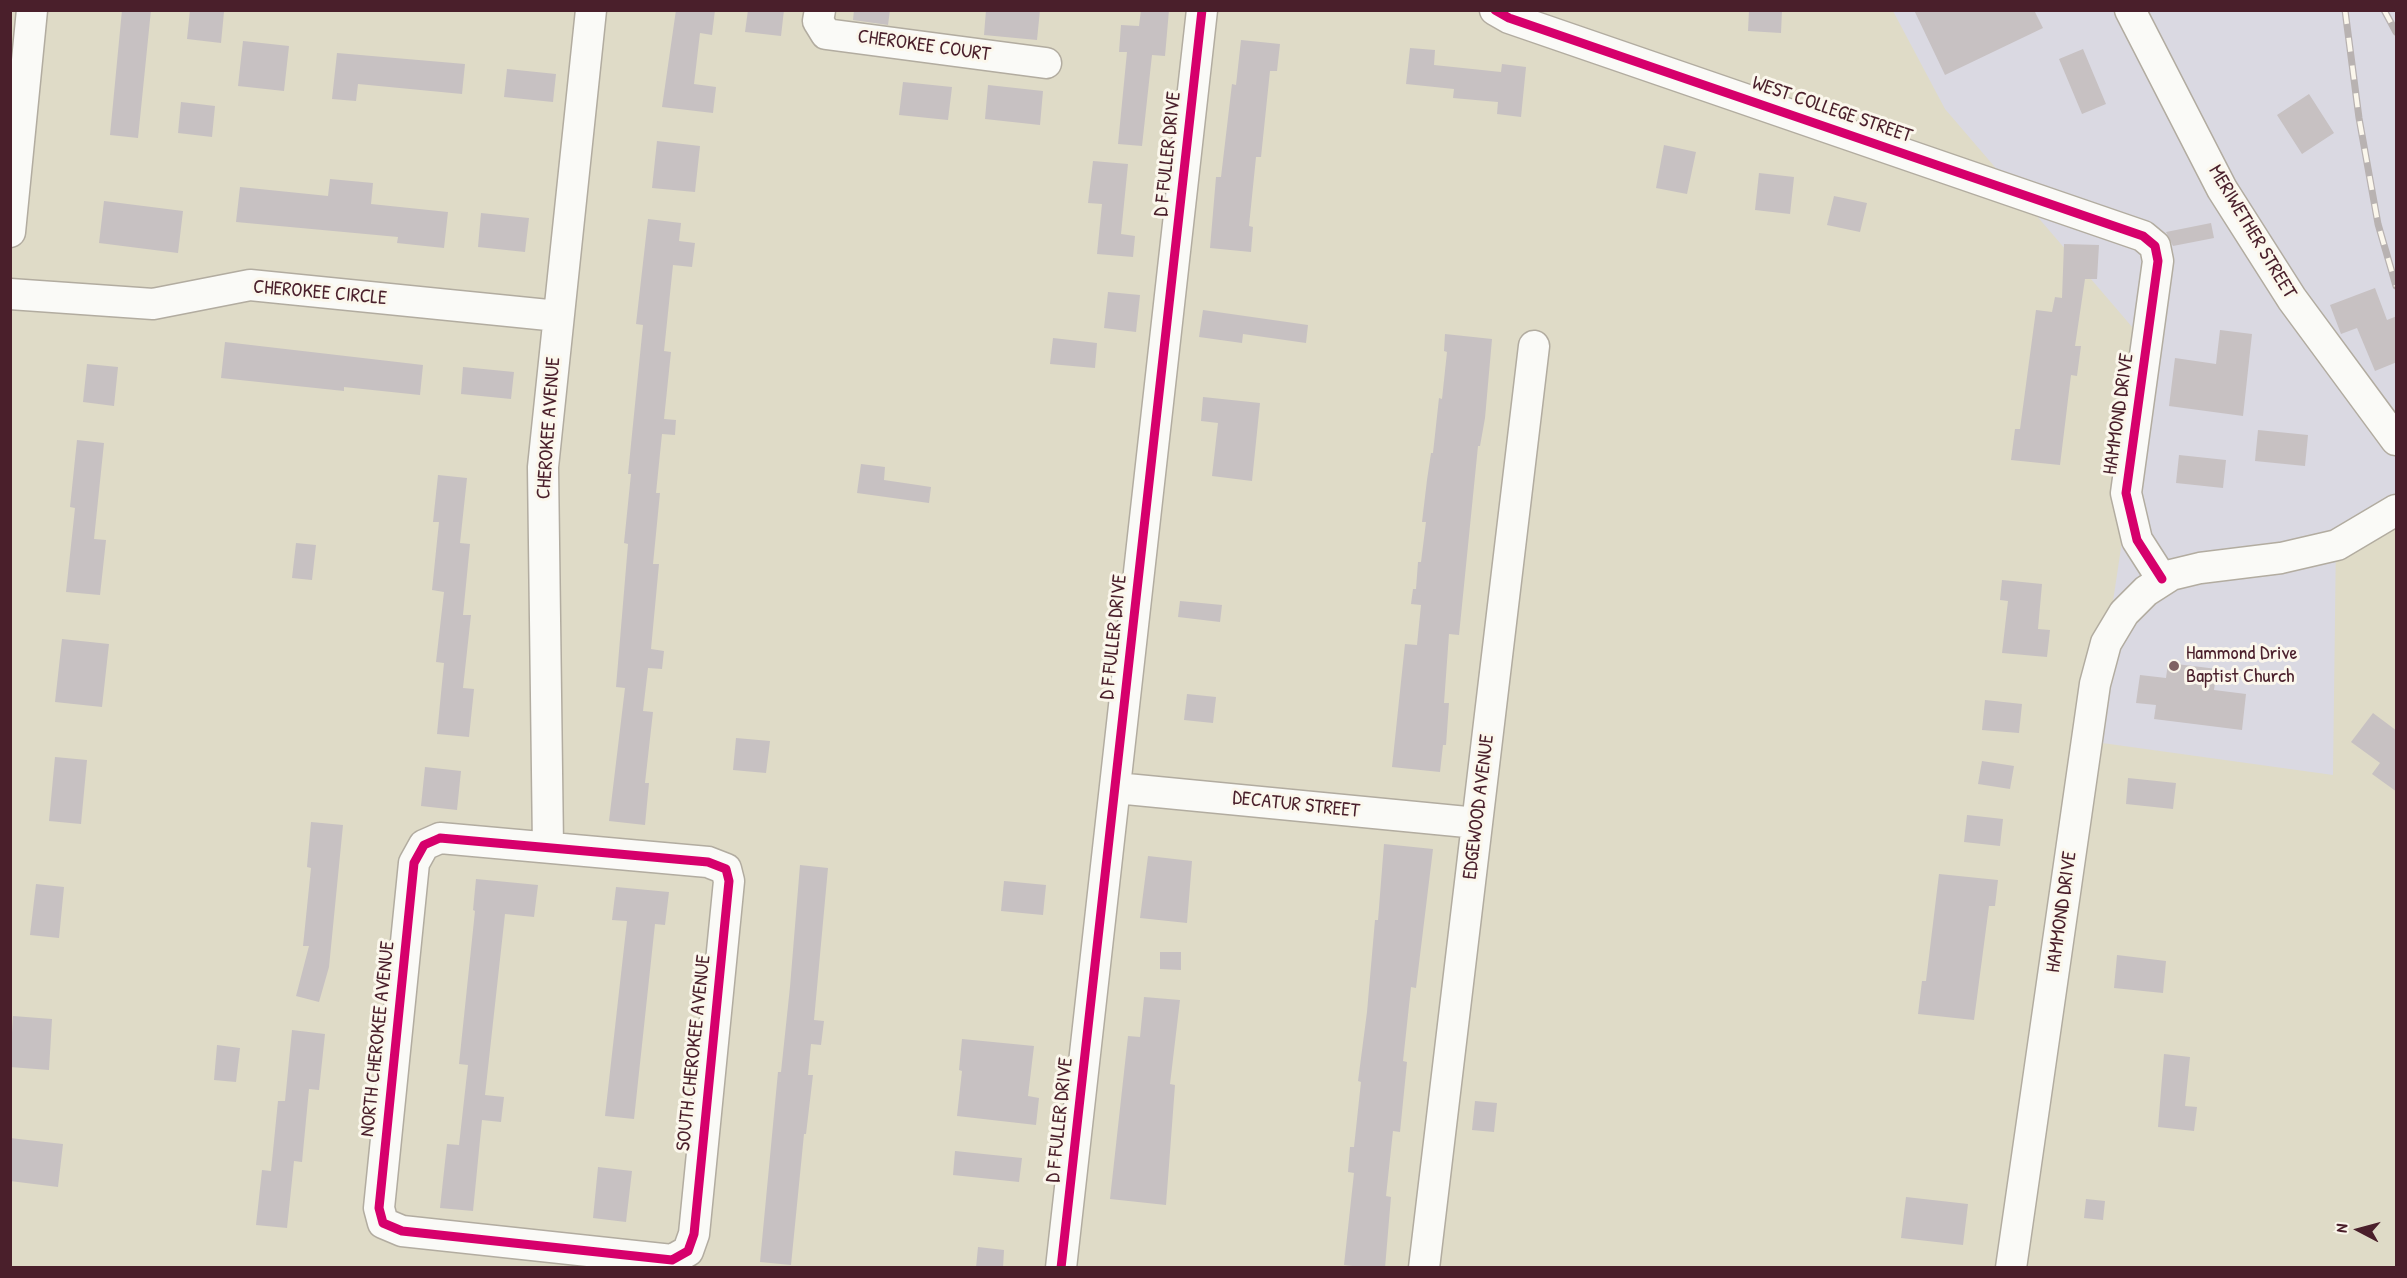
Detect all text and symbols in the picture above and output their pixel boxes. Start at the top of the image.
street label: CHEROKEE COURT [856,25,992,67]
street label: WEST COLLEGE STREET [1749,71,1915,149]
street label: D F FULLER DRIVE [1150,90,1186,218]
street label: MERIWETHER STREET [2203,161,2301,303]
street label: CHEROKEE CIRCLE [252,275,388,311]
street label: HAMMOND DRIVE [2099,352,2139,476]
street label: CHEROKEE AVENUE [532,356,566,500]
street label: D F FULLER DRIVE [1096,573,1132,701]
place label: Hammond Drive Baptist Church [2186,642,2298,689]
marker: Hammond Drive Baptist Church [2167,659,2181,673]
street label: EDGEWOOD AVENUE [1458,733,1500,881]
street label: DECATUR STREET [1231,786,1361,824]
street label: HAMMOND DRIVE [2042,850,2082,974]
street label: NORTH CHEROKEE AVENUE [356,940,400,1138]
street label: SOUTH CHEROKEE AVENUE [672,954,716,1152]
street label: D F FULLER DRIVE [1042,1056,1078,1184]
north arrow [2329,1200,2389,1260]
text: N [2330,1223,2352,1234]

